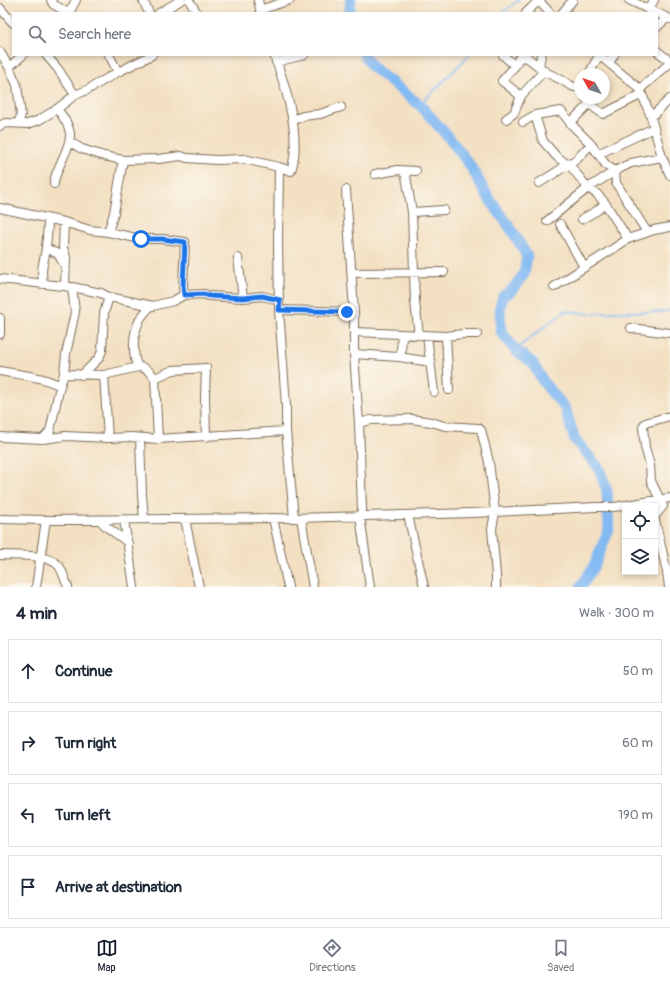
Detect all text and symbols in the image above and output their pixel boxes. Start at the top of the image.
search box [12,12,658,56]
icon: search [26,23,48,45]
text: Search here [58,25,131,44]
north arrow [574,68,610,104]
route start [132,230,150,248]
route end [338,303,356,321]
map controls [622,503,658,575]
button: locate [622,503,658,539]
button: layers [622,539,658,575]
text: 4 min [16,603,57,624]
text: Walk · 300 m [579,605,654,621]
icon: ahead [17,660,39,682]
text: Continue [55,662,113,681]
text: 50 m [623,663,653,679]
icon: right [17,732,39,754]
text: Turn right [55,734,116,753]
text: 60 m [622,735,653,751]
icon: left [17,804,39,826]
text: Turn left [55,806,111,825]
text: 190 m [618,807,653,823]
icon: arrive [17,876,39,898]
text: Arrive at destination [55,878,182,897]
tab: Map [96,937,118,974]
tab: Directions [309,937,356,974]
tab: Saved [547,937,574,974]

